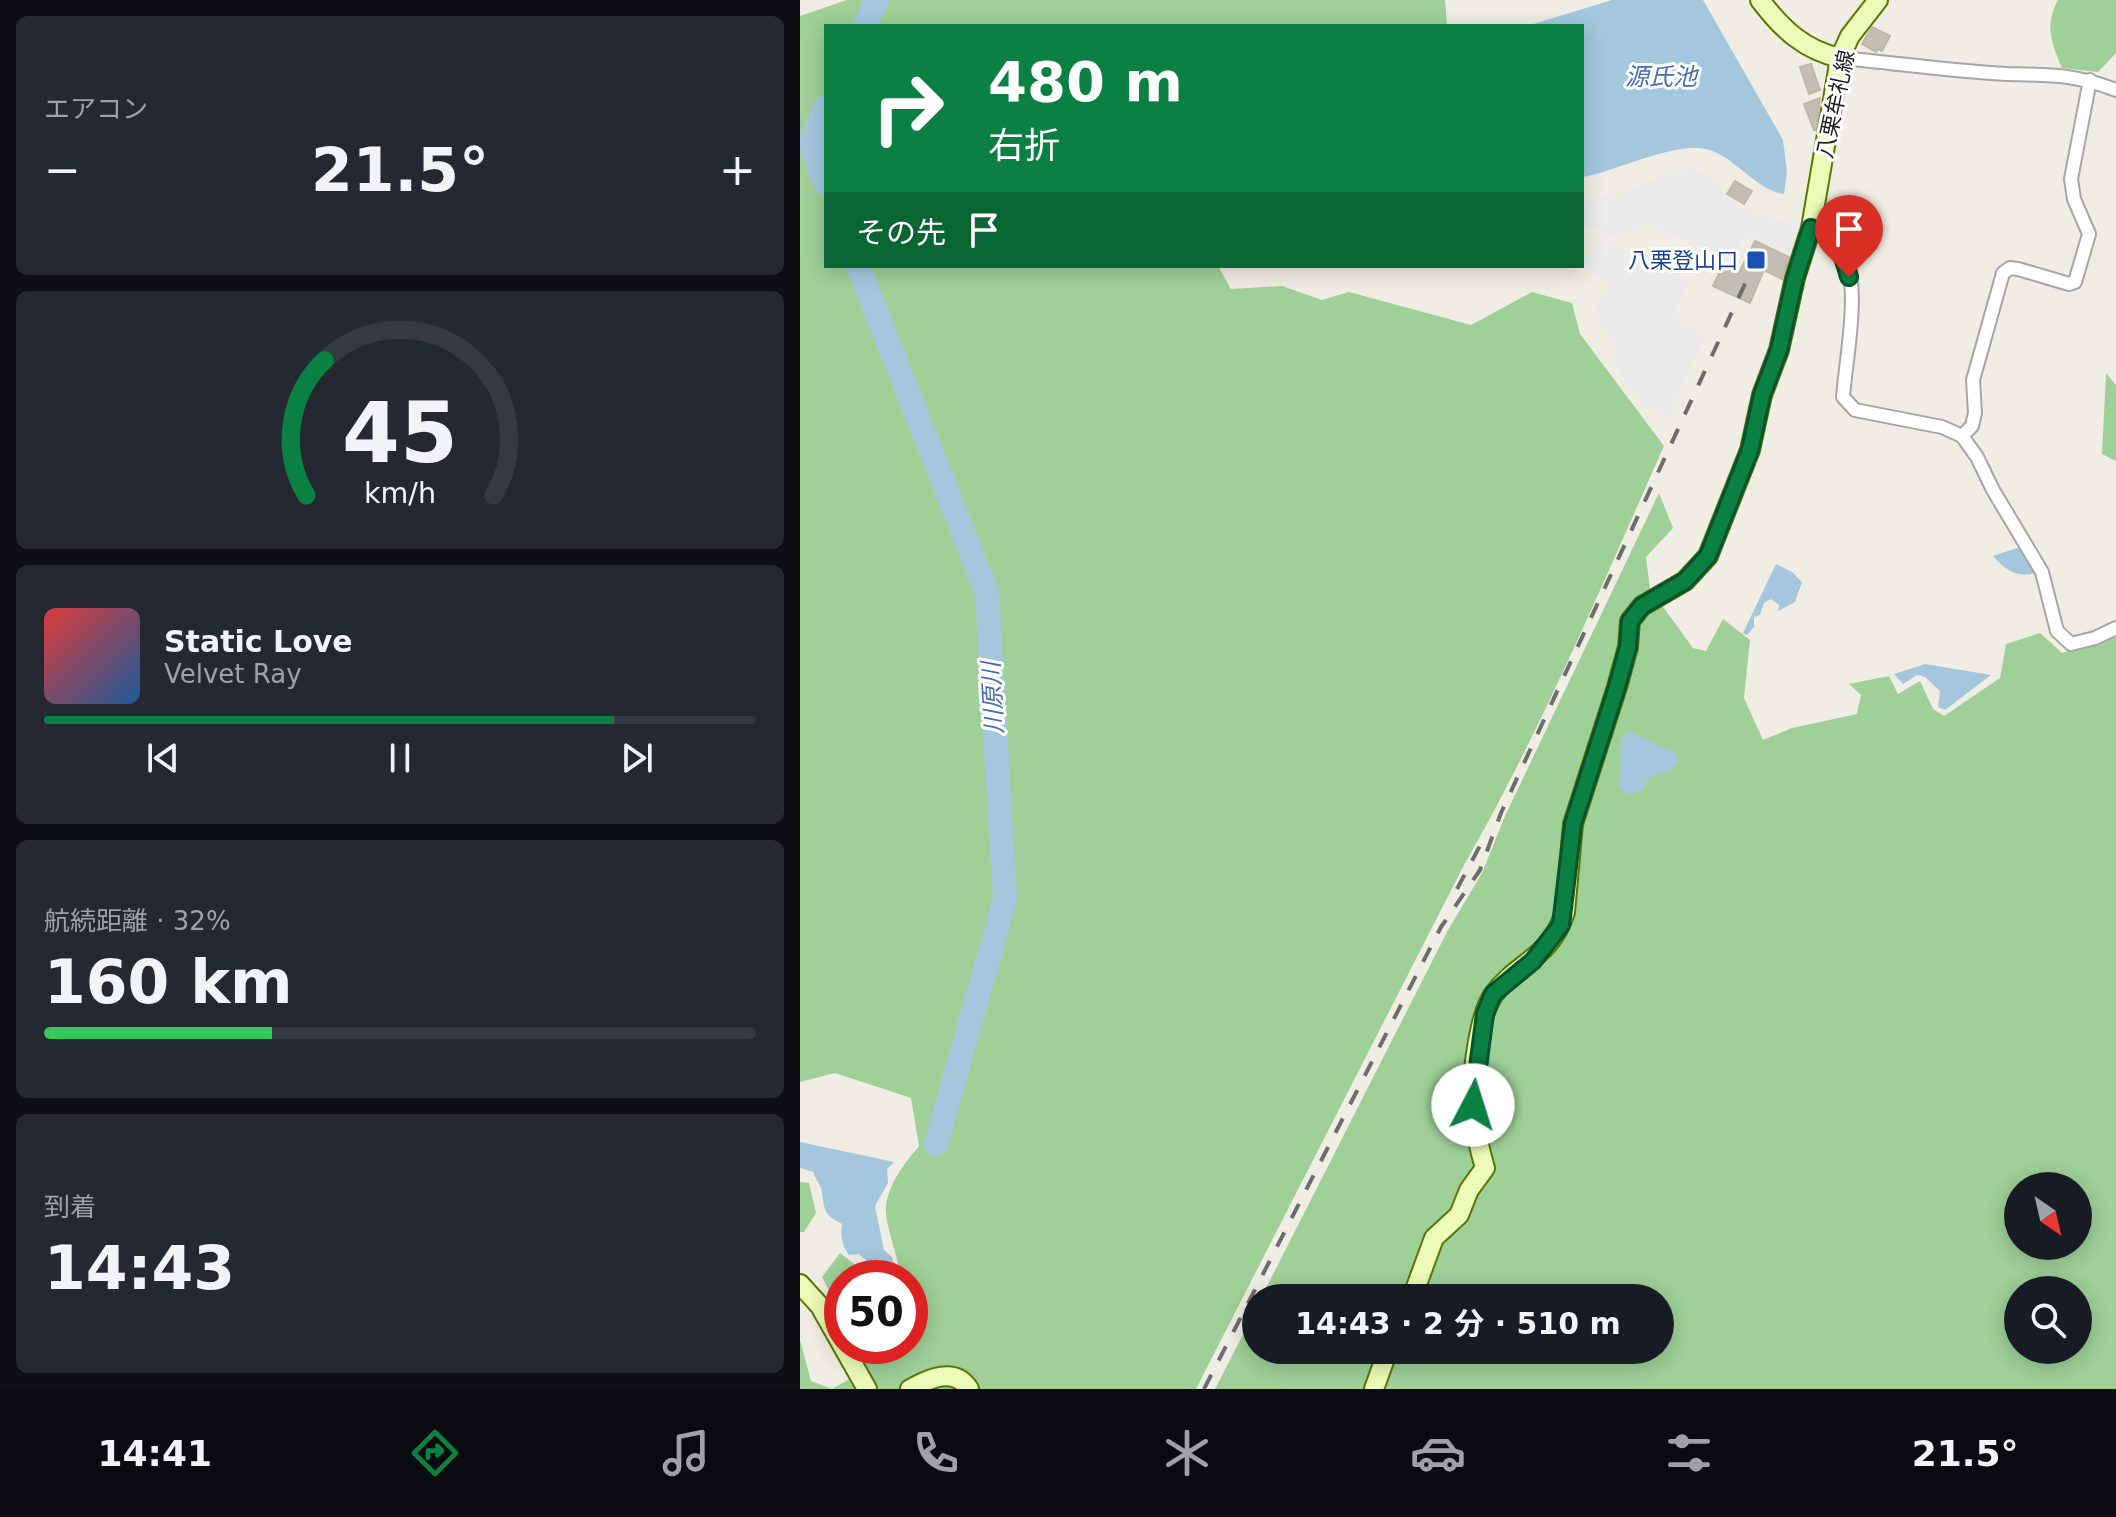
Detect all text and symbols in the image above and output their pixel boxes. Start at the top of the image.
street label: 八栗牟礼線 [1812,48,1859,161]
text: 480 m [988,49,1183,114]
icon: right [856,56,960,160]
water label: 源氏池 [1625,63,1699,91]
text: エアコン [44,94,148,124]
text: 右折 [988,125,1060,166]
text: 21.5° [311,135,489,205]
text: − [44,144,81,195]
text: + [719,144,756,195]
pin [1815,195,1883,277]
icon: arrive [1827,207,1871,251]
icon: arrive [962,208,1006,252]
text: その先 [856,215,946,250]
place label: 八栗登山口 [1628,248,1738,273]
marker: 八栗登山口 [1745,249,1767,271]
text: 45 [342,384,458,481]
text: km/h [364,476,436,510]
text: Static Love [164,624,353,659]
water label: 川原川 [977,658,1009,735]
text: Velvet Ray [164,659,302,689]
icon: previous [141,736,185,780]
icon: pause [378,736,422,780]
icon: next [615,736,659,780]
text: 航続距離 · 32% [44,906,231,936]
text: 160 km [44,947,293,1017]
position arrow [1431,1063,1515,1147]
north arrow [2004,1172,2092,1260]
map controls [2004,1172,2092,1364]
text: 到着 [44,1192,96,1222]
text: 14:43 [44,1233,235,1303]
speed limit sign: 50 [824,1260,928,1364]
button: search [2004,1276,2092,1364]
text: 14:43 · 2 分 · 510 m [1295,1306,1621,1341]
icon: directions [407,1425,463,1481]
icon: music [658,1425,714,1481]
icon: phone [908,1425,964,1481]
icon: climate [1159,1425,1215,1481]
icon: car [1410,1425,1466,1481]
icon: filters [1661,1425,1717,1481]
text: 14:41 [97,1433,212,1474]
text: 21.5° [1912,1433,2019,1474]

